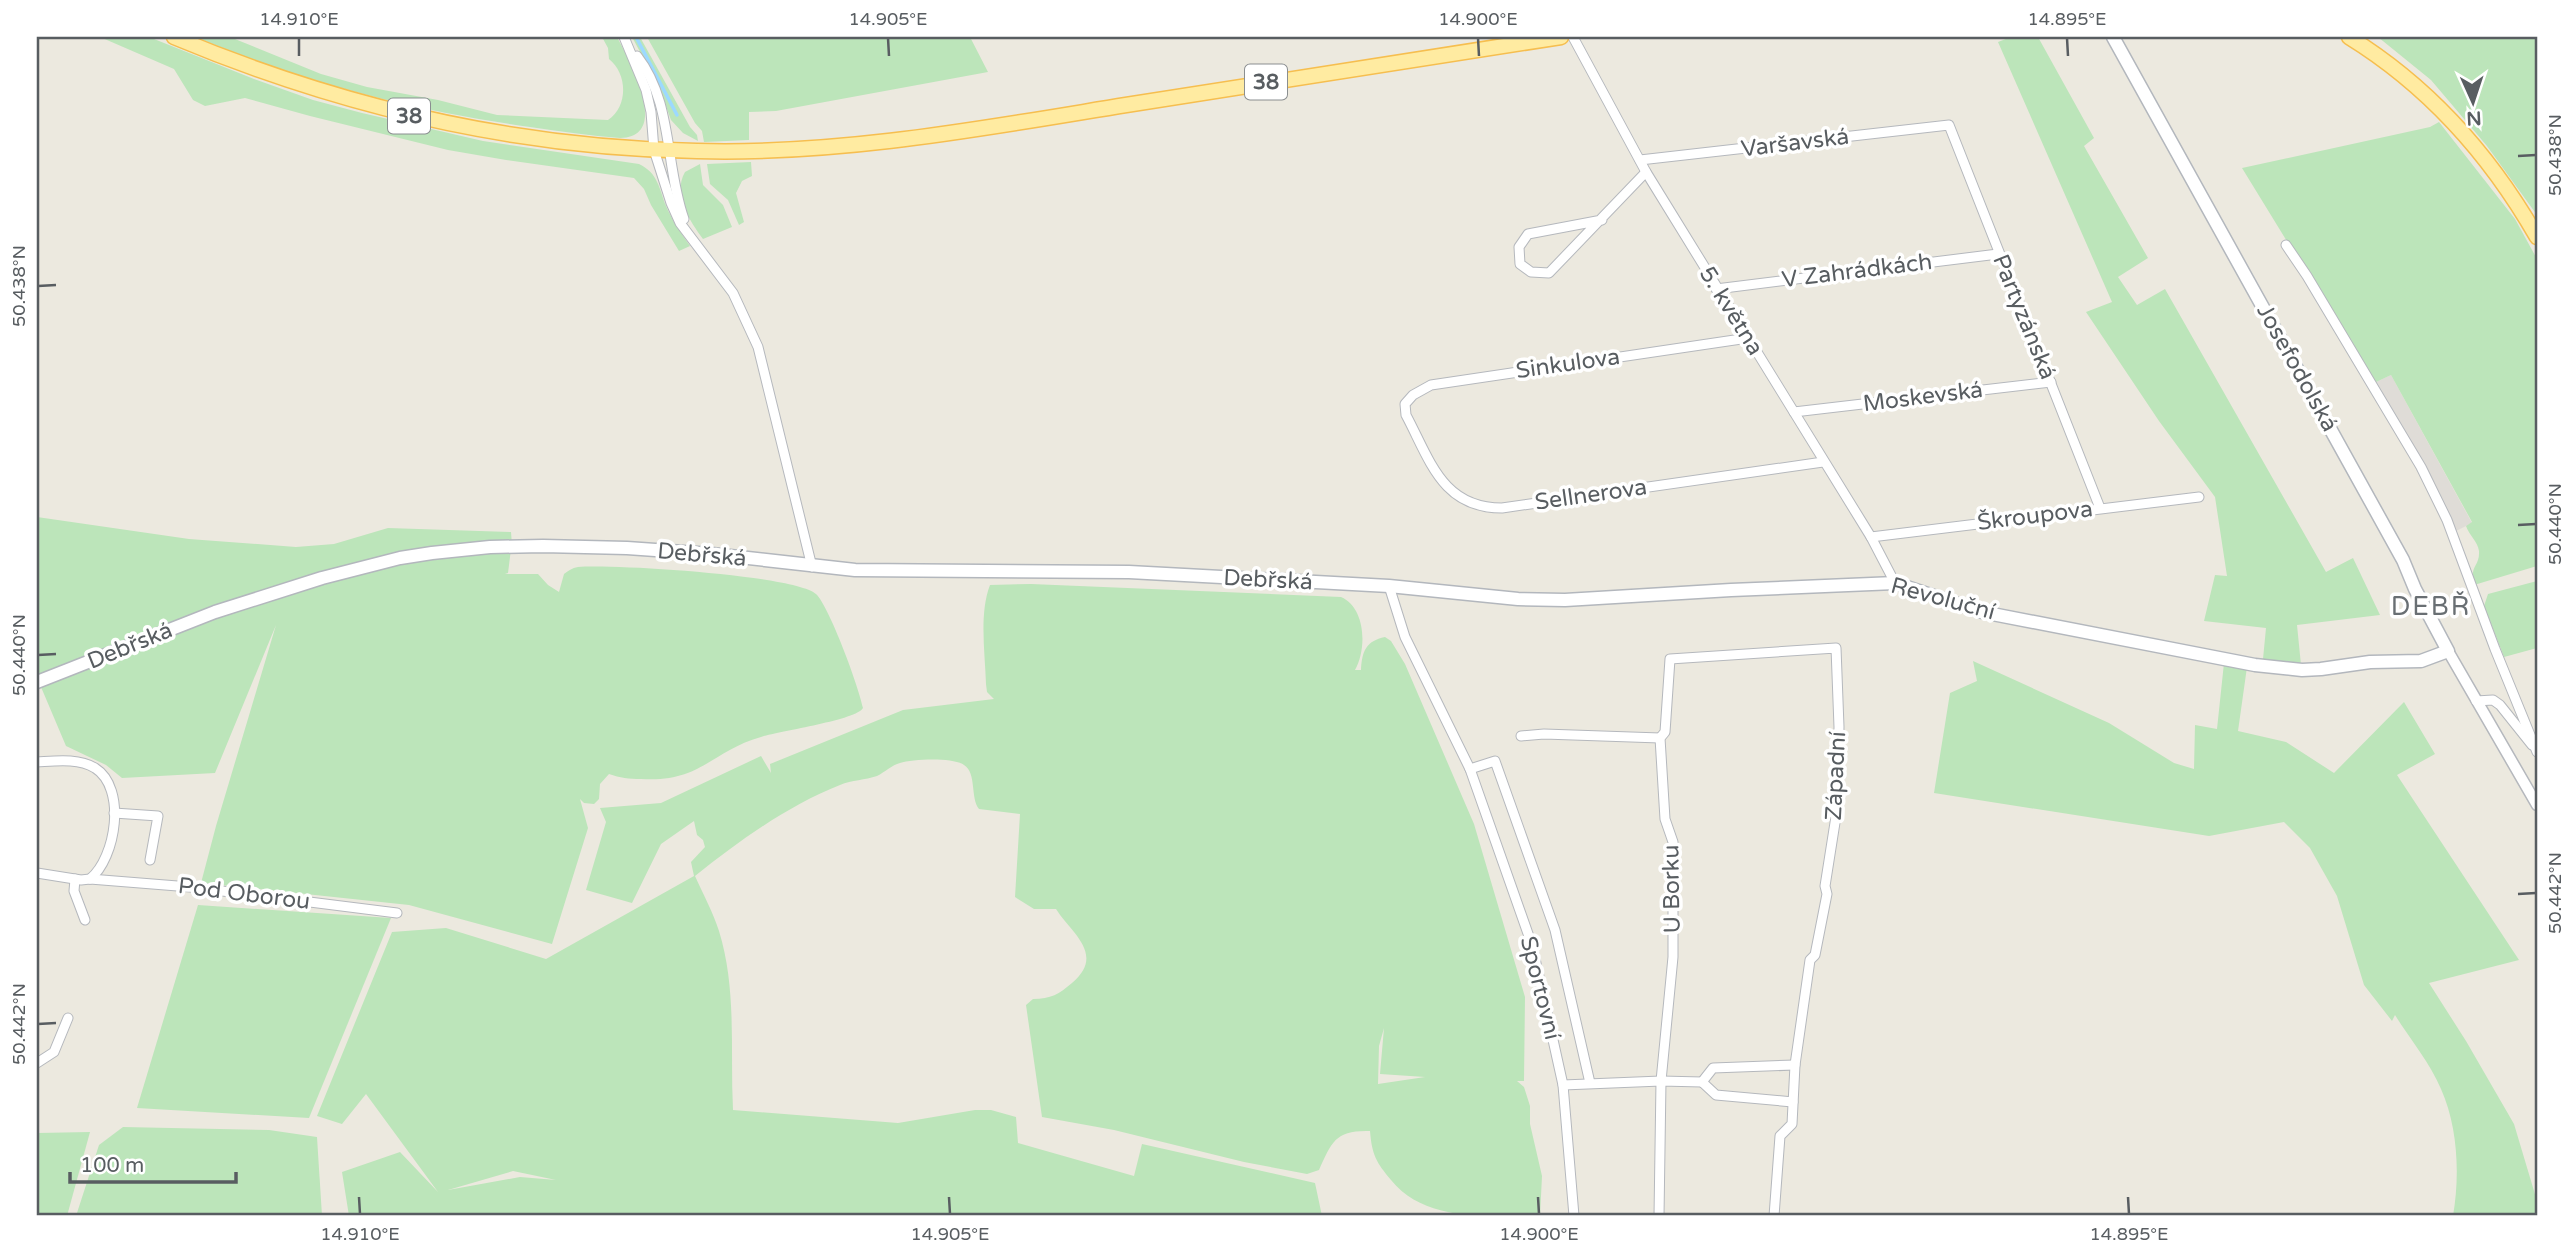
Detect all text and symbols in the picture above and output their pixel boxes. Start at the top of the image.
text: 14.910°E [259,8,339,30]
text: 14.905°E [848,8,928,30]
text: 14.900°E [1438,8,1518,30]
text: 14.895°E [2027,8,2107,30]
road number: 38 [1245,64,1287,100]
north arrow [2438,66,2508,136]
road number: 38 [388,99,430,134]
text: N [2466,107,2482,129]
text: 50.438°N [2544,114,2566,196]
street label: Varšavská [1739,122,1851,164]
text: 50.438°N [8,245,30,327]
street label: V Zahrádkách [1780,248,1934,294]
street label: Partyzánská [1986,250,2062,384]
street label: 5. května [1693,261,1769,361]
street label: Josefodolská [2250,299,2344,437]
street label: Sinkulova [1514,343,1622,385]
street label: Moskevská [1861,376,1985,418]
street label: Sellnerova [1533,473,1649,517]
text: 50.440°N [2544,483,2566,565]
street label: Škroupova [1976,495,2094,537]
street label: Debřská [656,537,748,573]
street label: Debřská [1223,564,1313,596]
street label: Revoluční [1888,572,1999,626]
district label: DEBŘ [2391,591,2471,622]
text: 50.440°N [8,614,30,696]
street label: Debřská [83,616,177,676]
street label: Západní [1820,730,1852,821]
street label: U Borku [1657,844,1687,934]
text: 50.442°N [2544,852,2566,934]
street label: Pod Oborou [176,872,312,916]
street label: Sportovní [1514,933,1566,1043]
text: 50.442°N [8,983,30,1065]
scale bar [70,1141,236,1185]
text: 100 m [80,1153,144,1178]
text: 14.910°E [320,1223,400,1245]
text: 14.905°E [910,1223,990,1245]
text: 14.900°E [1499,1223,1579,1245]
text: 14.895°E [2089,1223,2169,1245]

